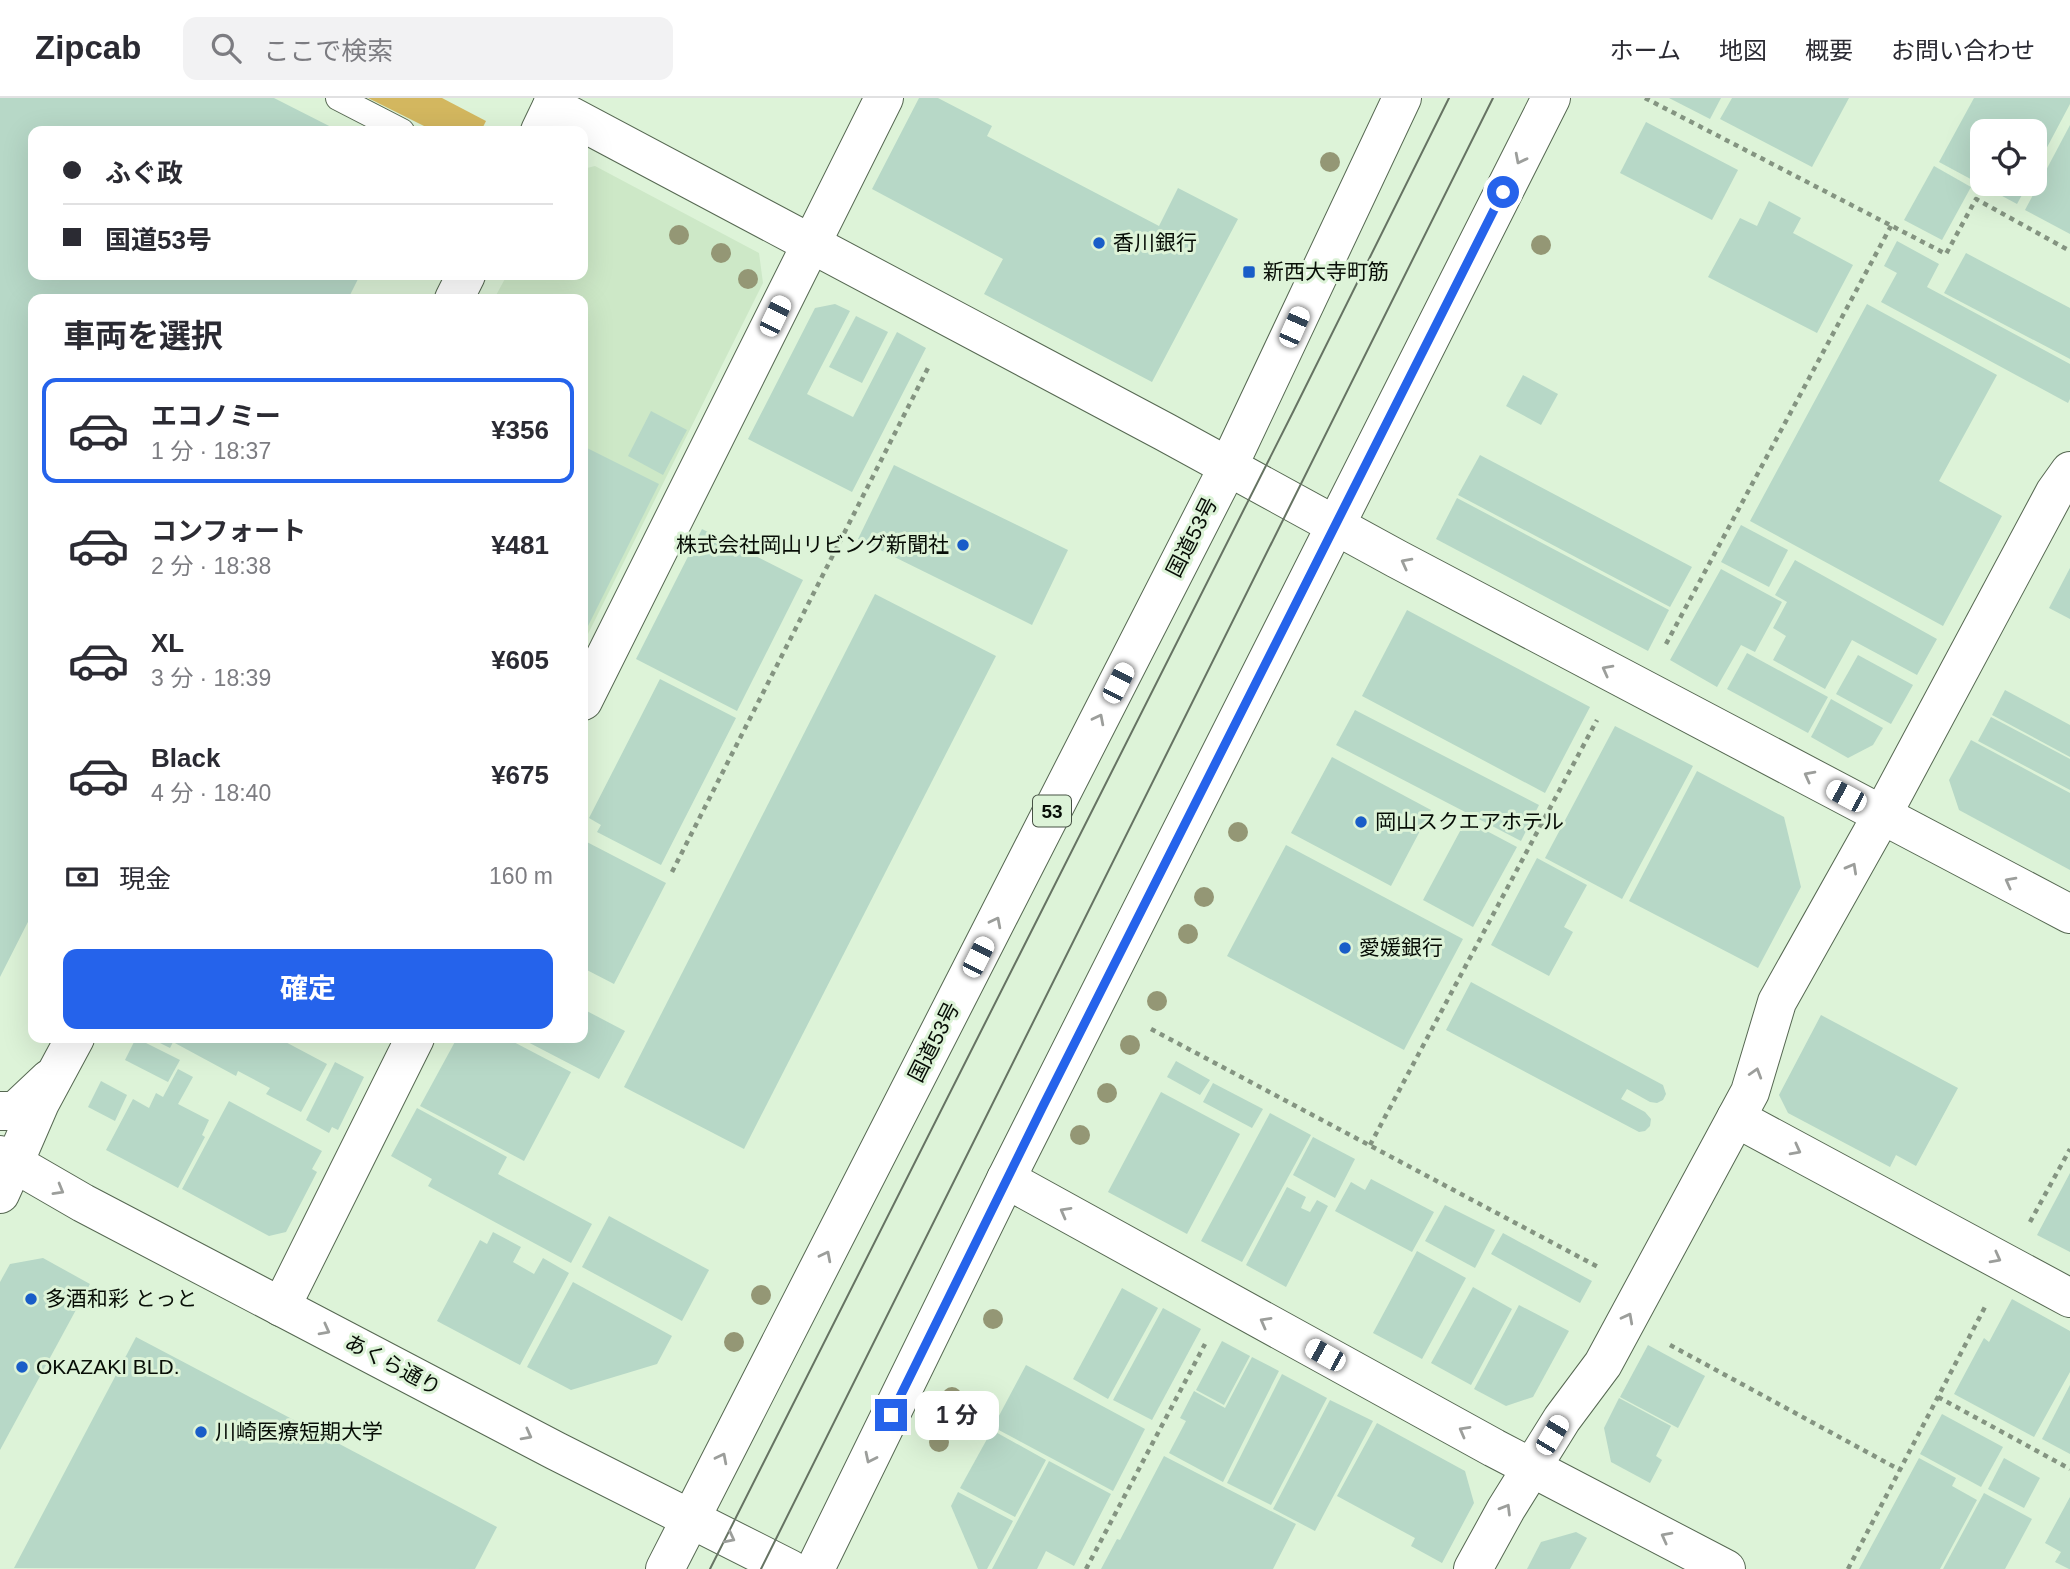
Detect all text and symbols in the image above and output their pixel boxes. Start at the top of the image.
search box [183,17,673,80]
text: Zipcab [35,29,141,66]
icon: search [207,29,245,67]
text: ここで検索 [263,36,393,66]
text: ホーム [1610,37,1681,64]
text: 地図 [1719,37,1767,64]
text: 概要 [1805,37,1853,64]
text: お問い合わせ [1891,37,2035,64]
map controls [1970,119,2047,196]
button: locate [1970,119,2047,196]
one-way arrow [1514,152,1528,164]
text: ふぐ政 [105,158,183,188]
route start [1487,176,1519,208]
text: 国道53号 [105,225,212,255]
place label: 香川銀行 [1113,231,1197,254]
marker: 香川銀行 [1091,235,1107,251]
place label: 新西大寺町筋 [1263,260,1389,283]
marker: 新西大寺町筋 [1241,264,1257,280]
car [757,293,794,339]
car [1276,304,1313,350]
text: 車両を選択 [63,318,223,354]
icon: car [67,399,130,462]
text: エコノミー [151,401,281,431]
text: ¥356 [491,415,549,445]
text: 1 分 · 18:37 [151,438,271,464]
street label: 国道53号 [1162,493,1221,580]
icon: car [67,514,130,577]
text: コンフォート [151,516,306,546]
text: ¥481 [491,530,549,560]
place label: 株式会社岡山リビング新聞社 [676,533,949,556]
marker: 株式会社岡山リビング新聞社 [955,537,971,553]
text: 2 分 · 18:38 [151,553,271,579]
one-way arrow [1401,558,1413,572]
text: XL [151,628,184,658]
icon: car [67,629,130,692]
text: ¥605 [491,645,549,675]
car [1100,660,1137,706]
one-way arrow [1602,664,1614,678]
text: 3 分 · 18:39 [151,665,271,691]
one-way arrow [1091,714,1104,726]
text: Black [151,743,220,773]
icon: car [67,744,130,807]
text: ¥675 [491,760,549,790]
one-way arrow [1803,770,1816,784]
car [1823,777,1870,815]
text: 4 分 · 18:40 [151,780,271,806]
road number: 53 [1033,796,1071,826]
place label: 岡山スクエアホテル [1375,810,1564,833]
marker: 岡山スクエアホテル [1353,814,1369,830]
icon: cash [63,858,101,896]
text: 160 m [489,863,553,889]
one-way arrow [1844,863,1857,876]
text: 現金 [119,864,171,894]
one-way arrow [2004,877,2017,890]
one-way arrow [987,917,1001,929]
car [960,934,997,980]
place label: 愛媛銀行 [1359,936,1443,959]
marker: 愛媛銀行 [1337,940,1353,956]
button: 確定 [63,949,553,1029]
street label: 国道53号 [904,998,963,1085]
one-way arrow [1747,1067,1762,1079]
one-way arrow [1789,1142,1802,1155]
one-way arrow [51,1181,64,1194]
one-way arrow [1060,1207,1073,1220]
one-way arrow [1989,1250,2002,1264]
one-way arrow [817,1251,831,1263]
place label: 多酒和彩 とっと [45,1287,197,1310]
marker: 多酒和彩 とっと [23,1291,39,1307]
one-way arrow [1620,1313,1634,1325]
one-way arrow [1259,1317,1272,1330]
one-way arrow [318,1321,331,1335]
street label: あくら通り [341,1330,445,1399]
car [1302,1336,1349,1374]
place label: OKAZAKI BLD. [36,1355,180,1378]
marker: OKAZAKI BLD. [14,1359,30,1375]
callout: 1 分 [916,1390,1000,1440]
route end [875,1399,907,1431]
text: 1 分 [936,1402,978,1428]
car [1533,1412,1572,1458]
place label: 川崎医療短期大学 [215,1420,383,1443]
marker: 川崎医療短期大学 [193,1424,209,1440]
one-way arrow [1459,1426,1471,1439]
one-way arrow [520,1427,532,1441]
one-way arrow [864,1451,878,1463]
one-way arrow [713,1453,727,1465]
one-way arrow [1498,1504,1511,1517]
one-way arrow [723,1530,735,1544]
one-way arrow [1660,1532,1673,1545]

